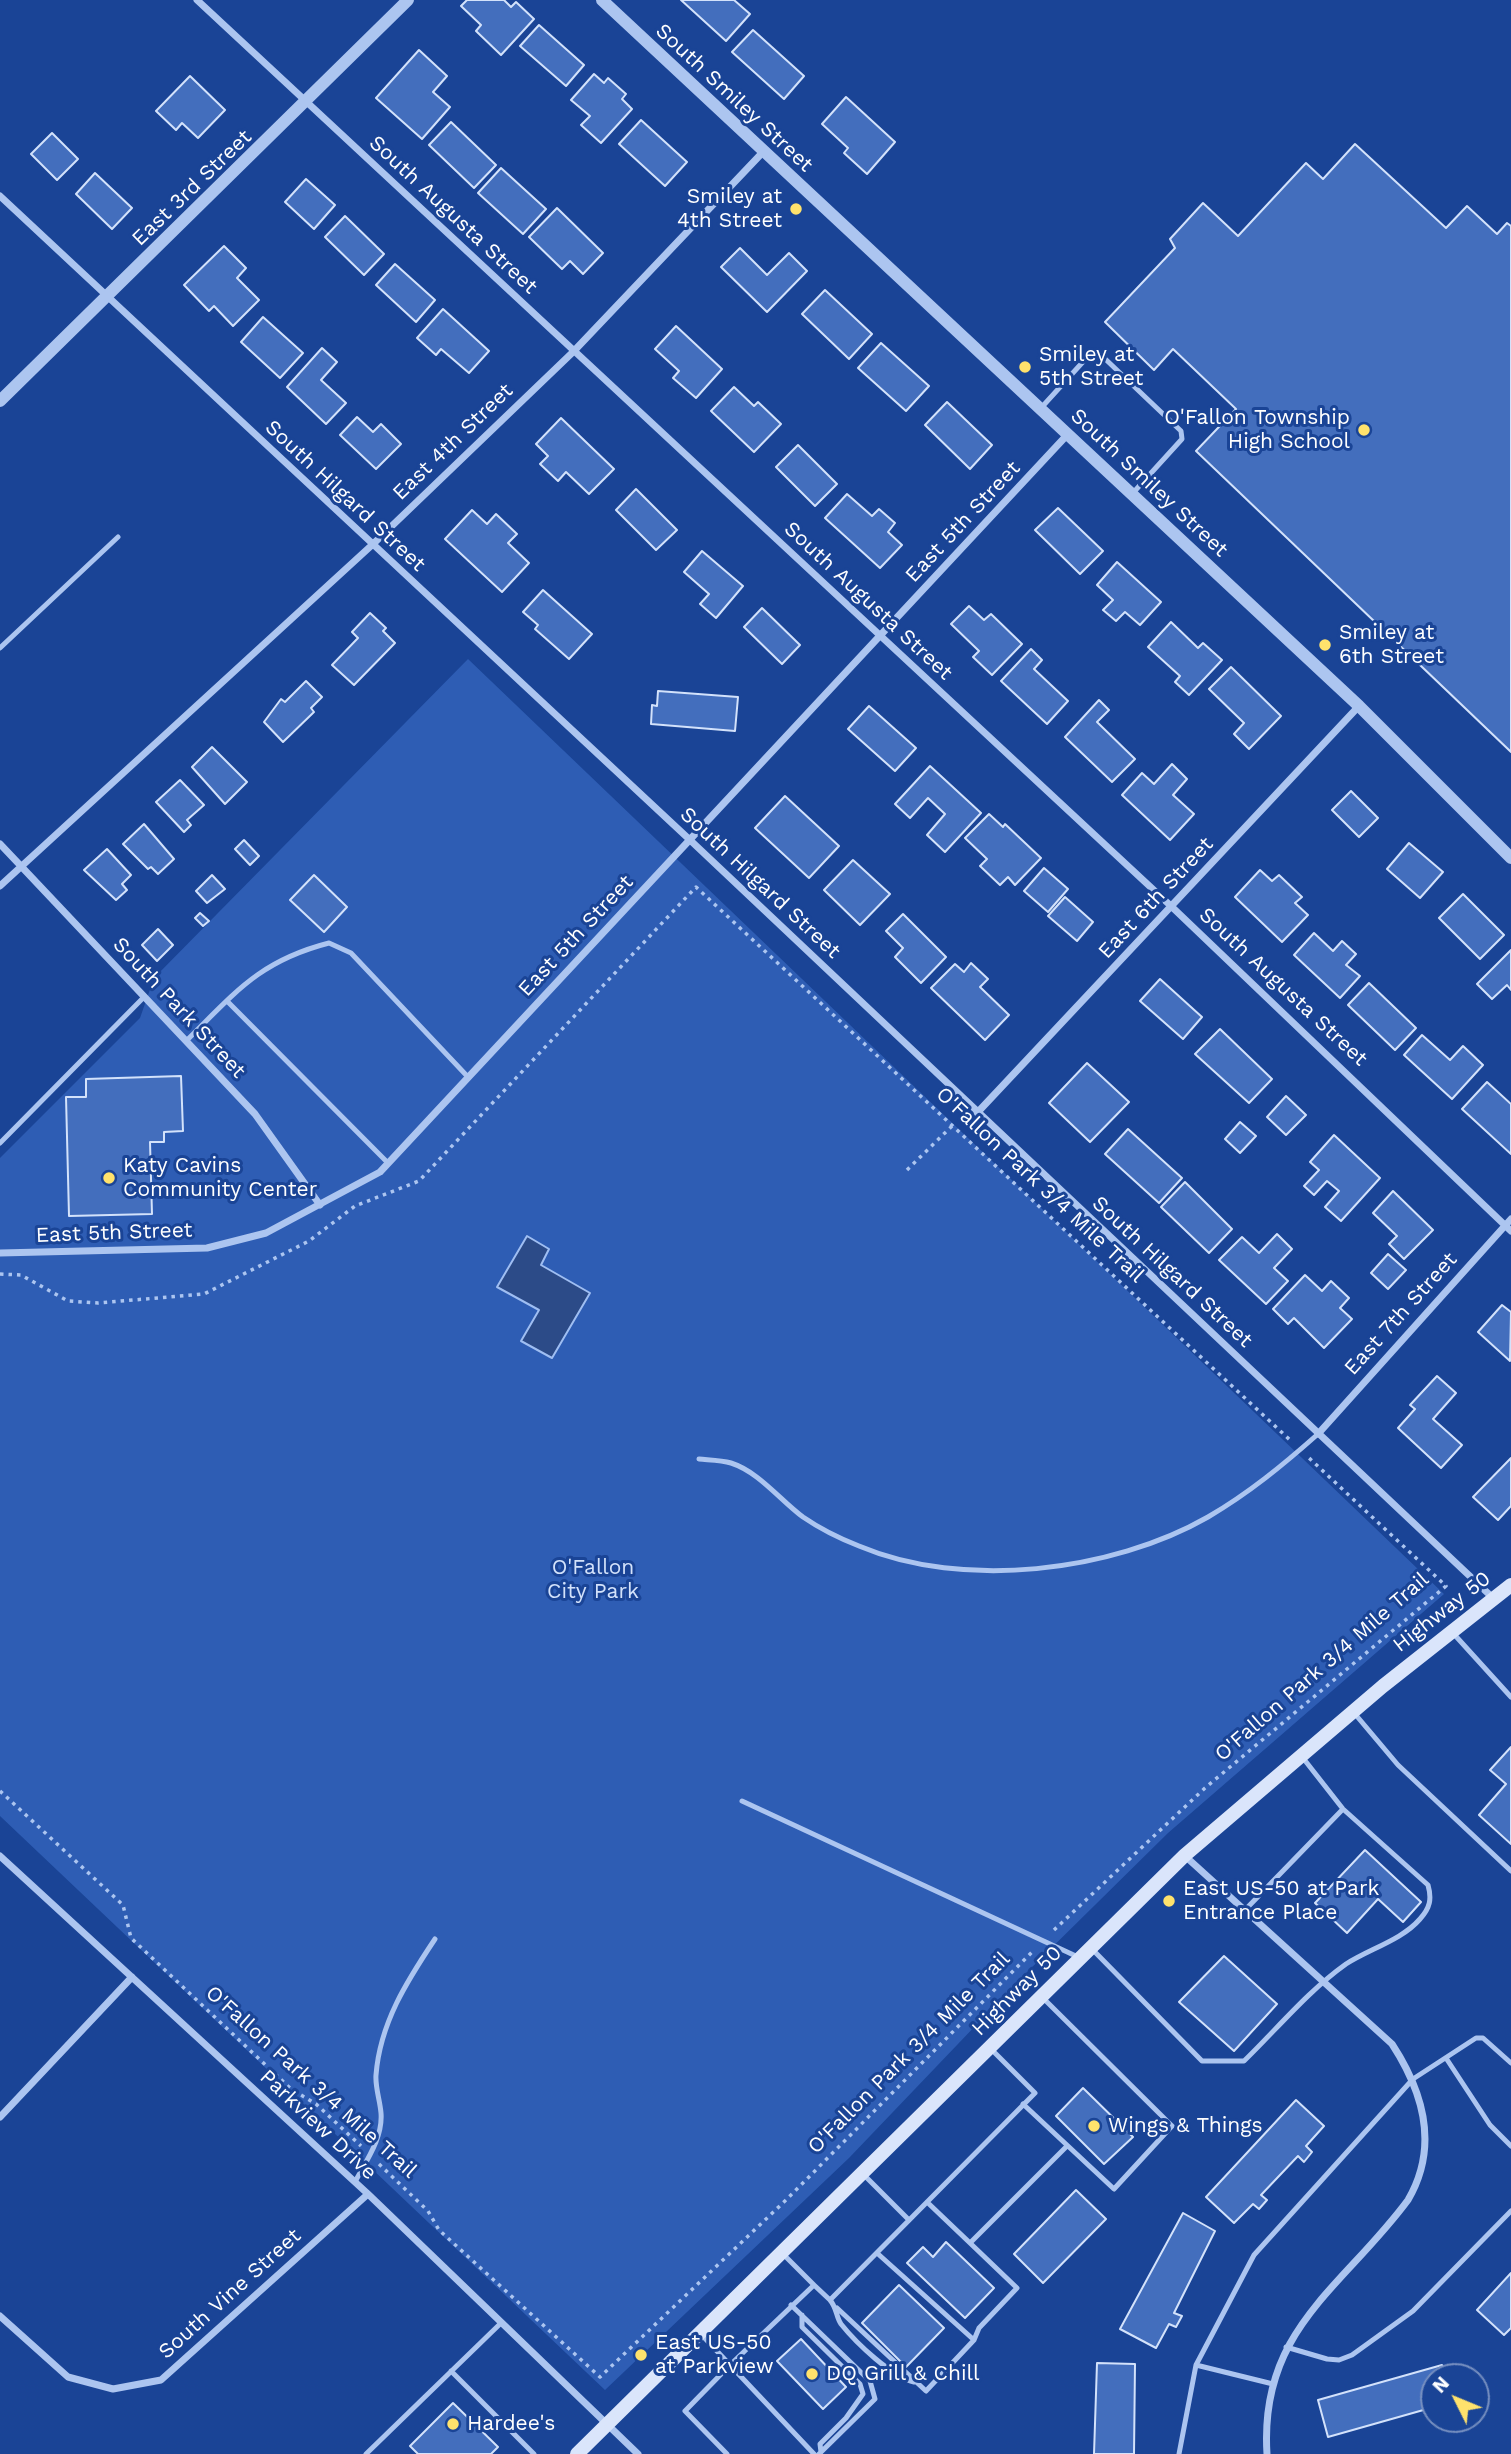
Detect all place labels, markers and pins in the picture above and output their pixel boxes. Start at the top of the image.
place label: Smiley at 4th Street [677,184,782,234]
marker: Smiley at 4th Street [788,201,804,217]
place label: Smiley at 5th Street [1039,342,1143,392]
marker: Smiley at 5th Street [1017,359,1033,375]
place label: O'Fallon Township High School [1164,405,1350,455]
marker: O'Fallon Township High School [1356,422,1372,438]
place label: Smiley at 6th Street [1339,620,1444,670]
marker: Smiley at 6th Street [1317,637,1333,653]
place label: Katy Cavins Community Center [123,1153,317,1203]
marker: Katy Cavins Community Center [101,1170,117,1186]
place label: East US-50 at Park Entrance Place [1183,1876,1379,1926]
marker: East US-50 at Park Entrance Place [1161,1893,1177,1909]
place label: Wings & Things [1108,2113,1262,2139]
marker: Wings & Things [1086,2118,1102,2134]
place label: East US-50 at Parkview [655,2330,774,2380]
marker: East US-50 at Parkview [633,2347,649,2363]
place label: DQ Grill & Chill [826,2361,979,2387]
marker: DQ Grill & Chill [804,2366,820,2382]
place label: Hardee's [467,2411,555,2437]
marker: Hardee's [445,2416,461,2432]

